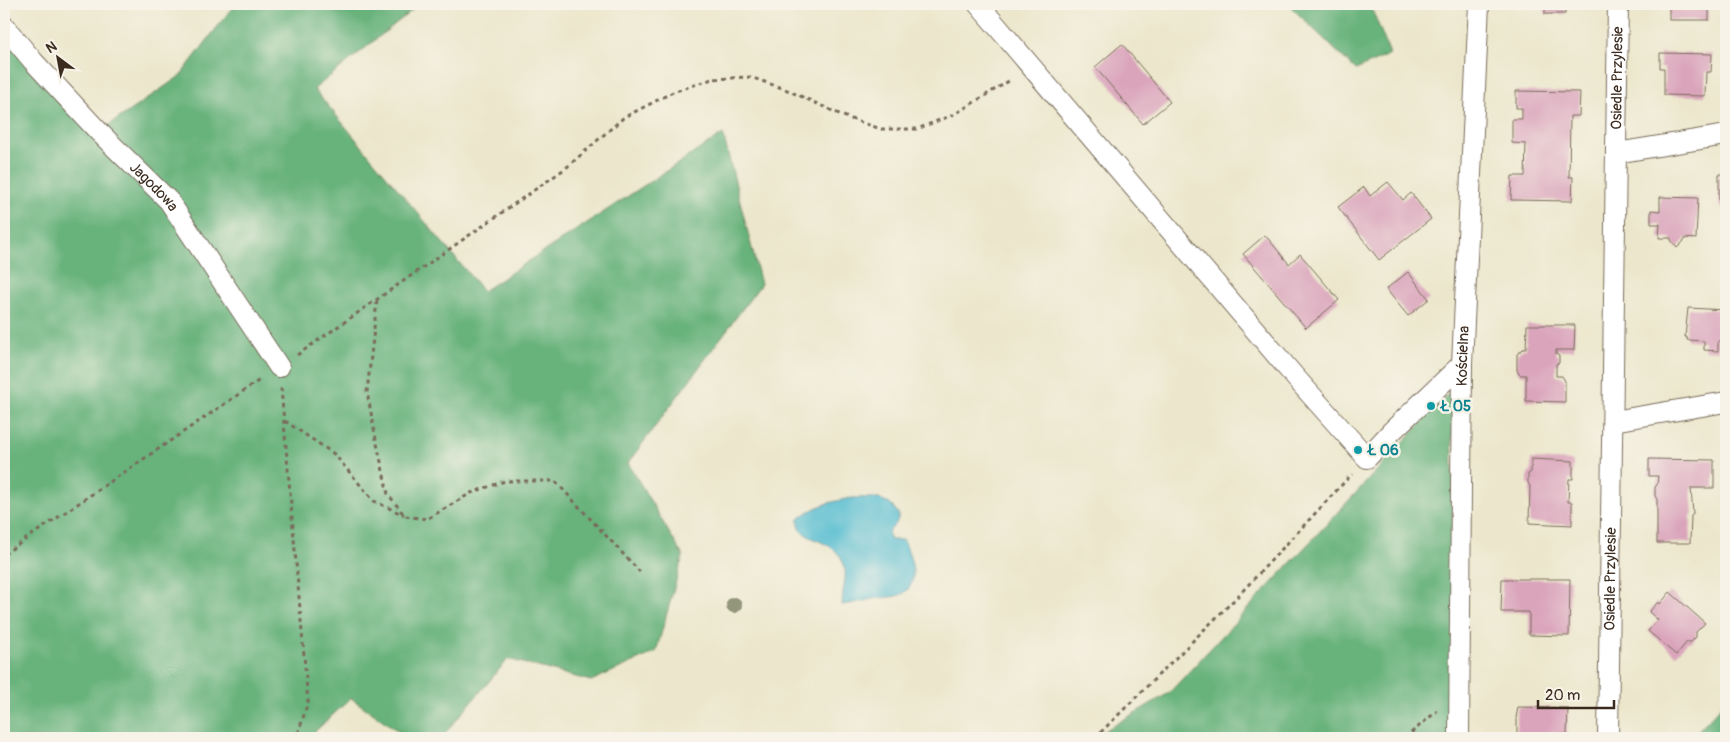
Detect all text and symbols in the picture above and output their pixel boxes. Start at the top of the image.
street label: Osiedle Przylesie [1607,26,1628,130]
north arrow [32,32,82,82]
text: N [43,38,60,57]
street label: Jagodowa [125,158,182,215]
street label: Kościelna [1453,325,1474,386]
place label: Ł 05 [1439,397,1471,416]
marker: Ł 05 [1425,400,1437,412]
place label: Ł 06 [1366,441,1399,460]
marker: Ł 06 [1352,444,1364,456]
street label: Osiedle Przylesie [1600,527,1621,631]
scale bar [1538,677,1614,709]
text: 20 m [1545,686,1580,705]

